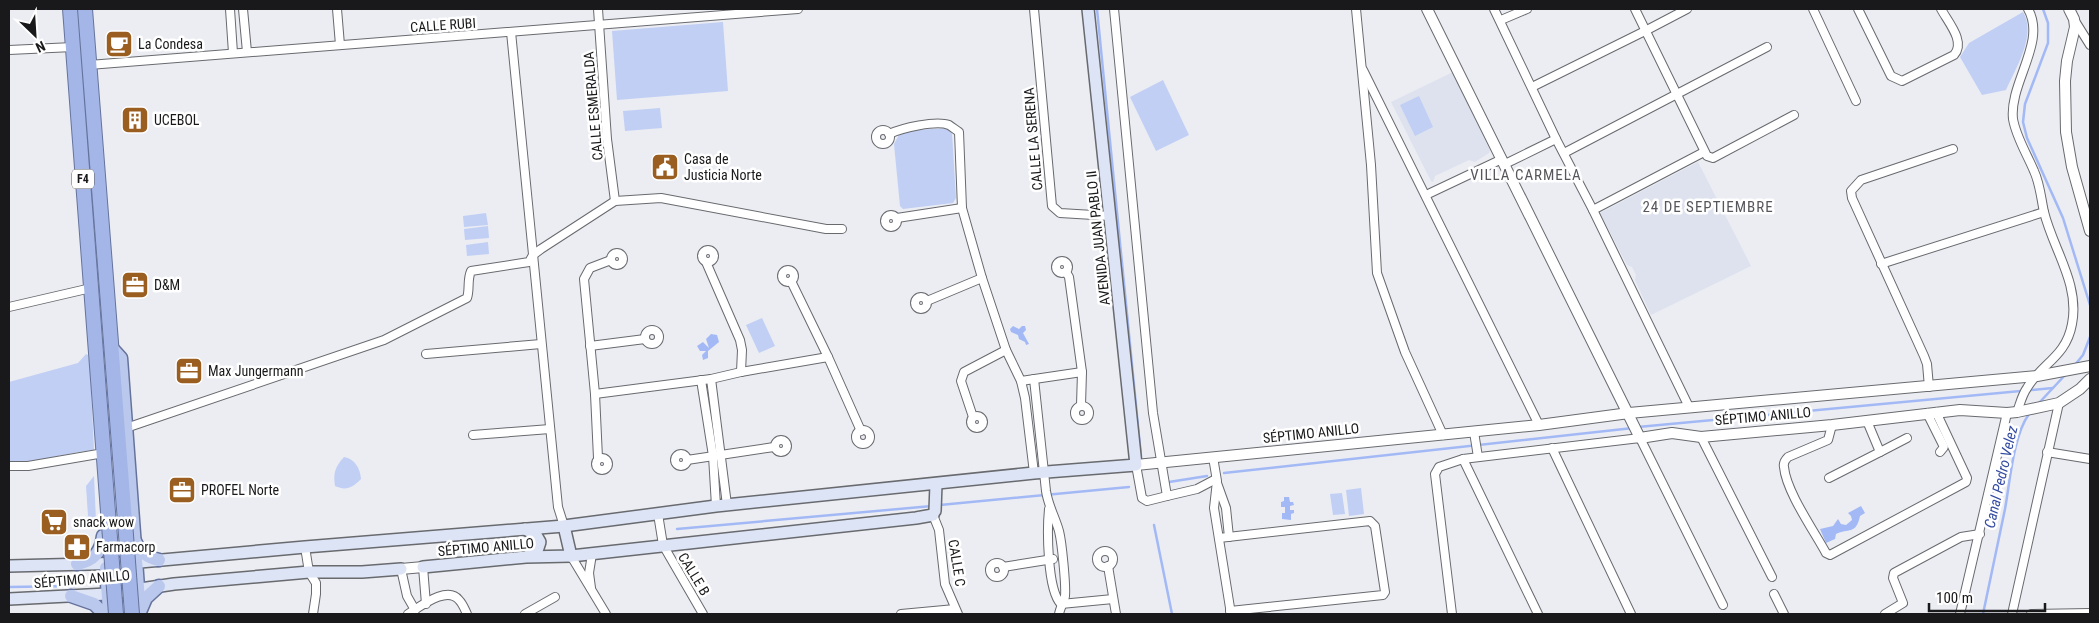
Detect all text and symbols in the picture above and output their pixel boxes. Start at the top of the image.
north arrow [10,10,60,60]
street label: CALLE RUBI [410,15,476,35]
cafe icon: La Condesa [104,29,134,59]
place label: La Condesa [138,36,203,52]
text: N [33,38,48,56]
street label: CALLE ESMERALDA [580,51,606,161]
street label: CALLE LA SERENA [1021,87,1045,191]
building icon: UCEBOL [120,105,150,135]
place label: UCEBOL [154,112,200,128]
place label: Casa de Justicia Norte [684,151,762,183]
public building icon: Casa de Justicia Norte [650,152,680,182]
district label: VILLA CARMELA [1470,166,1582,184]
road number: F4 [72,170,94,188]
street label: AVENIDA JUAN PABLO II [1083,170,1113,306]
district label: 24 DE SEPTIEMBRE [1642,198,1774,216]
office icon: D&M [120,270,150,300]
place label: D&M [154,277,180,293]
office icon: Max Jungermann [174,356,204,386]
place label: Max Jungermann [208,363,304,379]
street label: SÉPTIMO ANILLO [1714,403,1812,428]
street label: SÉPTIMO ANILLO [1262,419,1360,446]
water label: Canal Pedro Velez [1981,424,2022,530]
office icon: PROFEL Norte [167,475,197,505]
place label: PROFEL Norte [201,482,280,498]
supermarket icon: snack wow [39,507,69,537]
place label: snack wow [73,514,134,530]
pharmacy icon: Farmacorp [62,532,92,562]
street label: SÉPTIMO ANILLO [437,534,535,559]
street label: CALLE C [945,538,969,588]
place label: Farmacorp [96,539,155,555]
street label: CALLE B [675,550,713,598]
street label: SÉPTIMO ANILLO [33,566,131,591]
scale bar [1929,580,2045,612]
text: 100 m [1936,589,1973,607]

